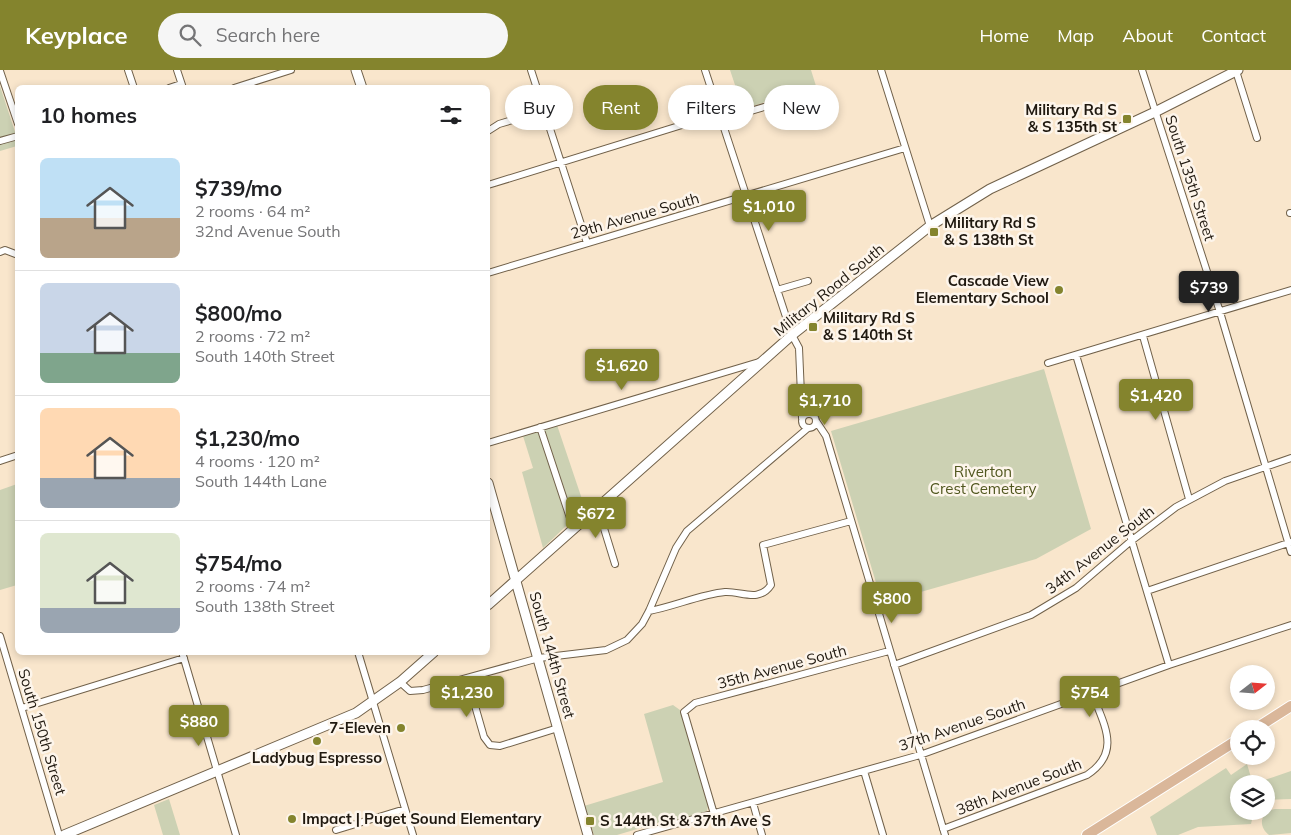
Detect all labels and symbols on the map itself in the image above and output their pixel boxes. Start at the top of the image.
place label: Military Rd S & S 135th St [1025,100,1117,136]
marker: Military Rd S & S 135th St [1121,113,1133,125]
street label: South 135th Street [1161,113,1220,243]
street label: 29th Avenue South [568,188,701,243]
pin: $1,010 [728,190,810,232]
place label: Military Rd S & S 138th St [944,213,1036,249]
marker: Military Rd S & S 138th St [928,226,940,238]
street label: Military Road South [770,239,888,340]
pin: $739 [1179,270,1239,313]
place label: Cascade View Elementary School [916,271,1050,307]
marker: Cascade View Elementary School [1053,284,1065,296]
place label: Military Rd S & S 140th St [823,308,915,344]
marker: Military Rd S & S 140th St [807,321,819,333]
pin: $1,620 [581,348,663,391]
pin: $1,420 [1115,378,1197,421]
pin: $1,710 [784,384,866,426]
park label: Riverton Crest Cemetery [930,462,1036,498]
pin: $672 [566,496,626,539]
street label: 34th Avenue South [1042,501,1158,598]
pin: $800 [862,582,922,624]
street label: South 144th Street [525,589,580,720]
street label: 35th Avenue South [715,640,848,693]
north arrow [1230,665,1275,710]
street label: South 150th Street [14,666,71,797]
pin: $1,230 [426,676,508,718]
pin: $754 [1060,676,1120,718]
street label: 37th Avenue South [896,694,1028,755]
pin: $880 [169,704,229,747]
place label: 7-Eleven [329,718,391,737]
marker: 7-Eleven [395,722,407,734]
marker: Ladybug Espresso [311,735,323,747]
place label: Ladybug Espresso [252,748,382,767]
street label: 38th Avenue South [953,754,1084,819]
place label: Impact | Puget Sound Elementary [302,809,542,828]
place label: S 144th St & 37th Ave S [600,811,771,830]
marker: Impact | Puget Sound Elementary [286,813,298,825]
marker: S 144th St & 37th Ave S [584,815,596,827]

